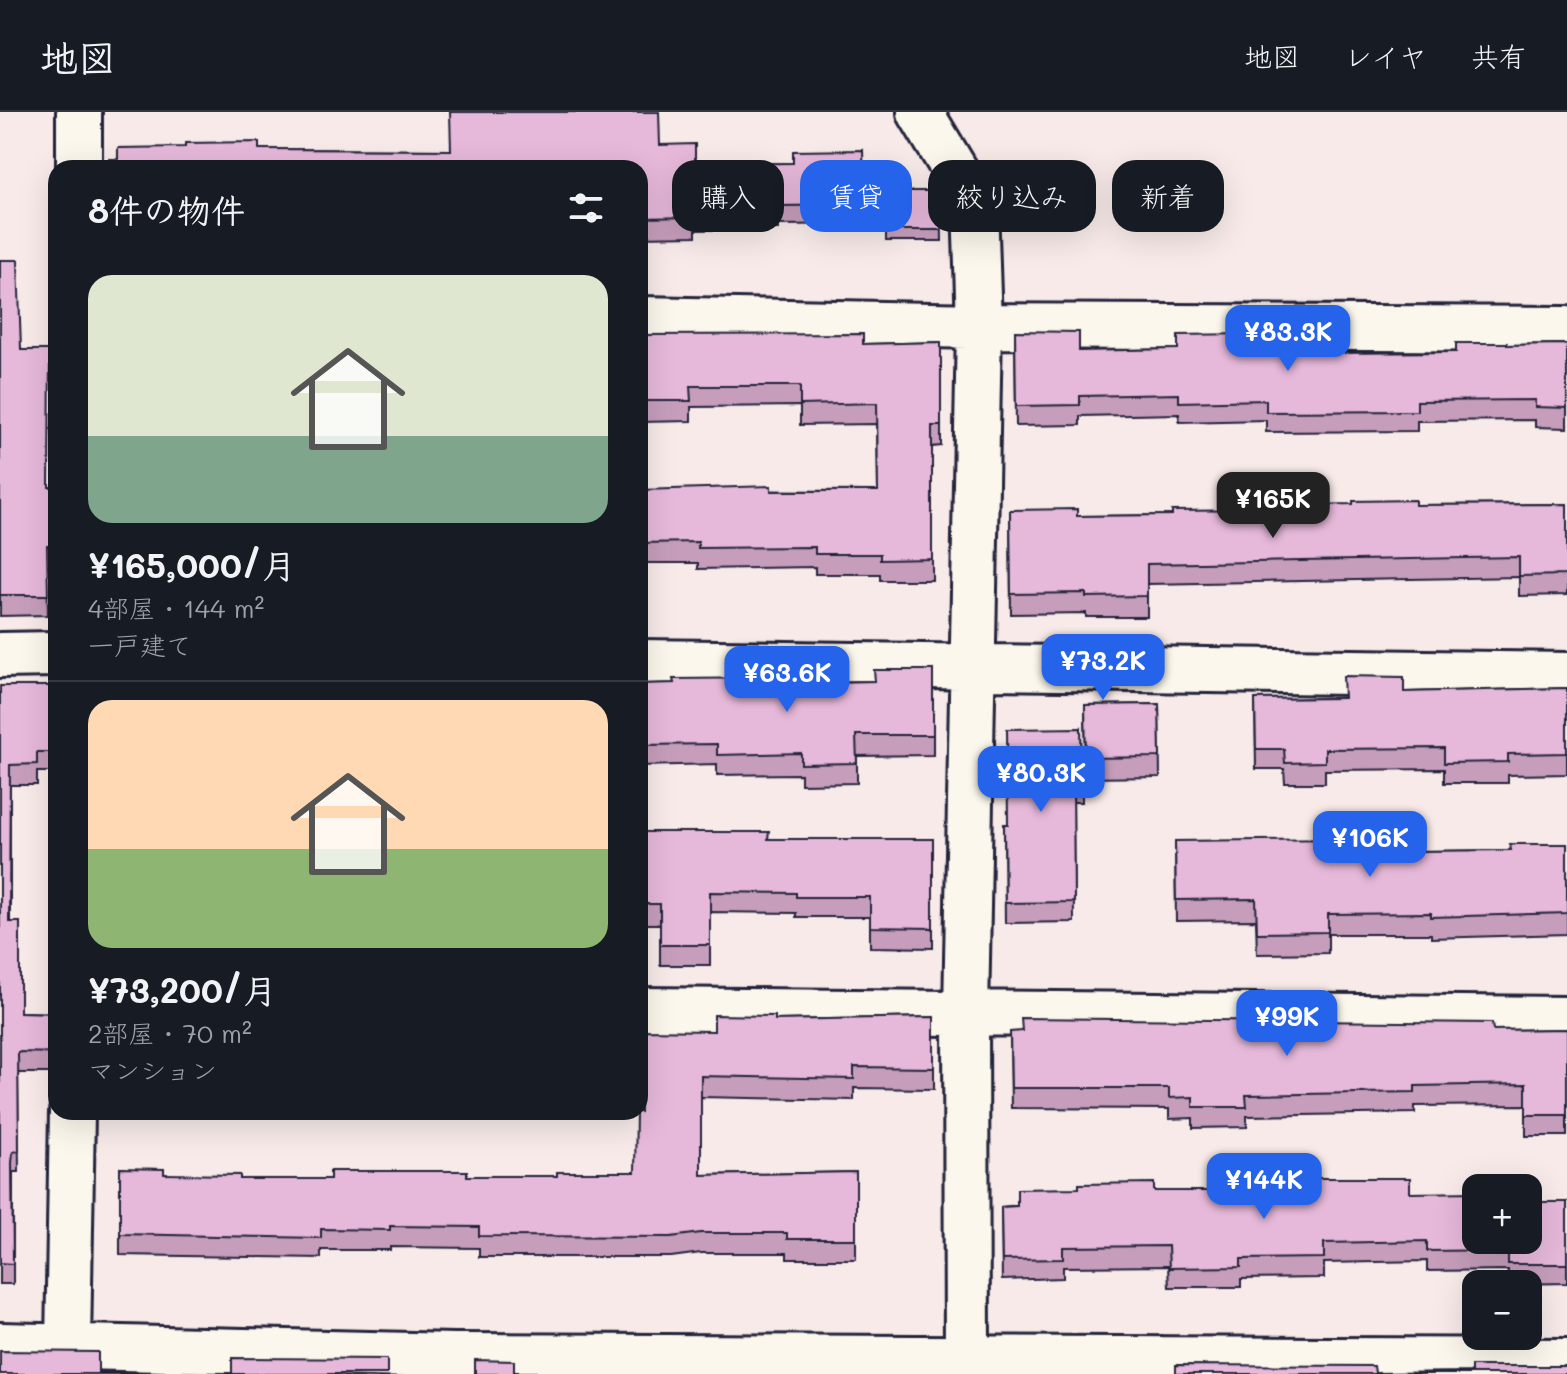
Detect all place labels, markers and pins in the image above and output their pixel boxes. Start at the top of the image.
pin: ¥83.3K [1223,305,1353,373]
pin: ¥165K [1217,472,1329,540]
pin: ¥73.2K [1038,634,1168,702]
pin: ¥63.6K [722,646,852,714]
pin: ¥80.3K [976,746,1106,814]
pin: ¥106K [1314,811,1426,879]
pin: ¥99K [1240,990,1334,1058]
pin: ¥144K [1208,1153,1320,1221]

